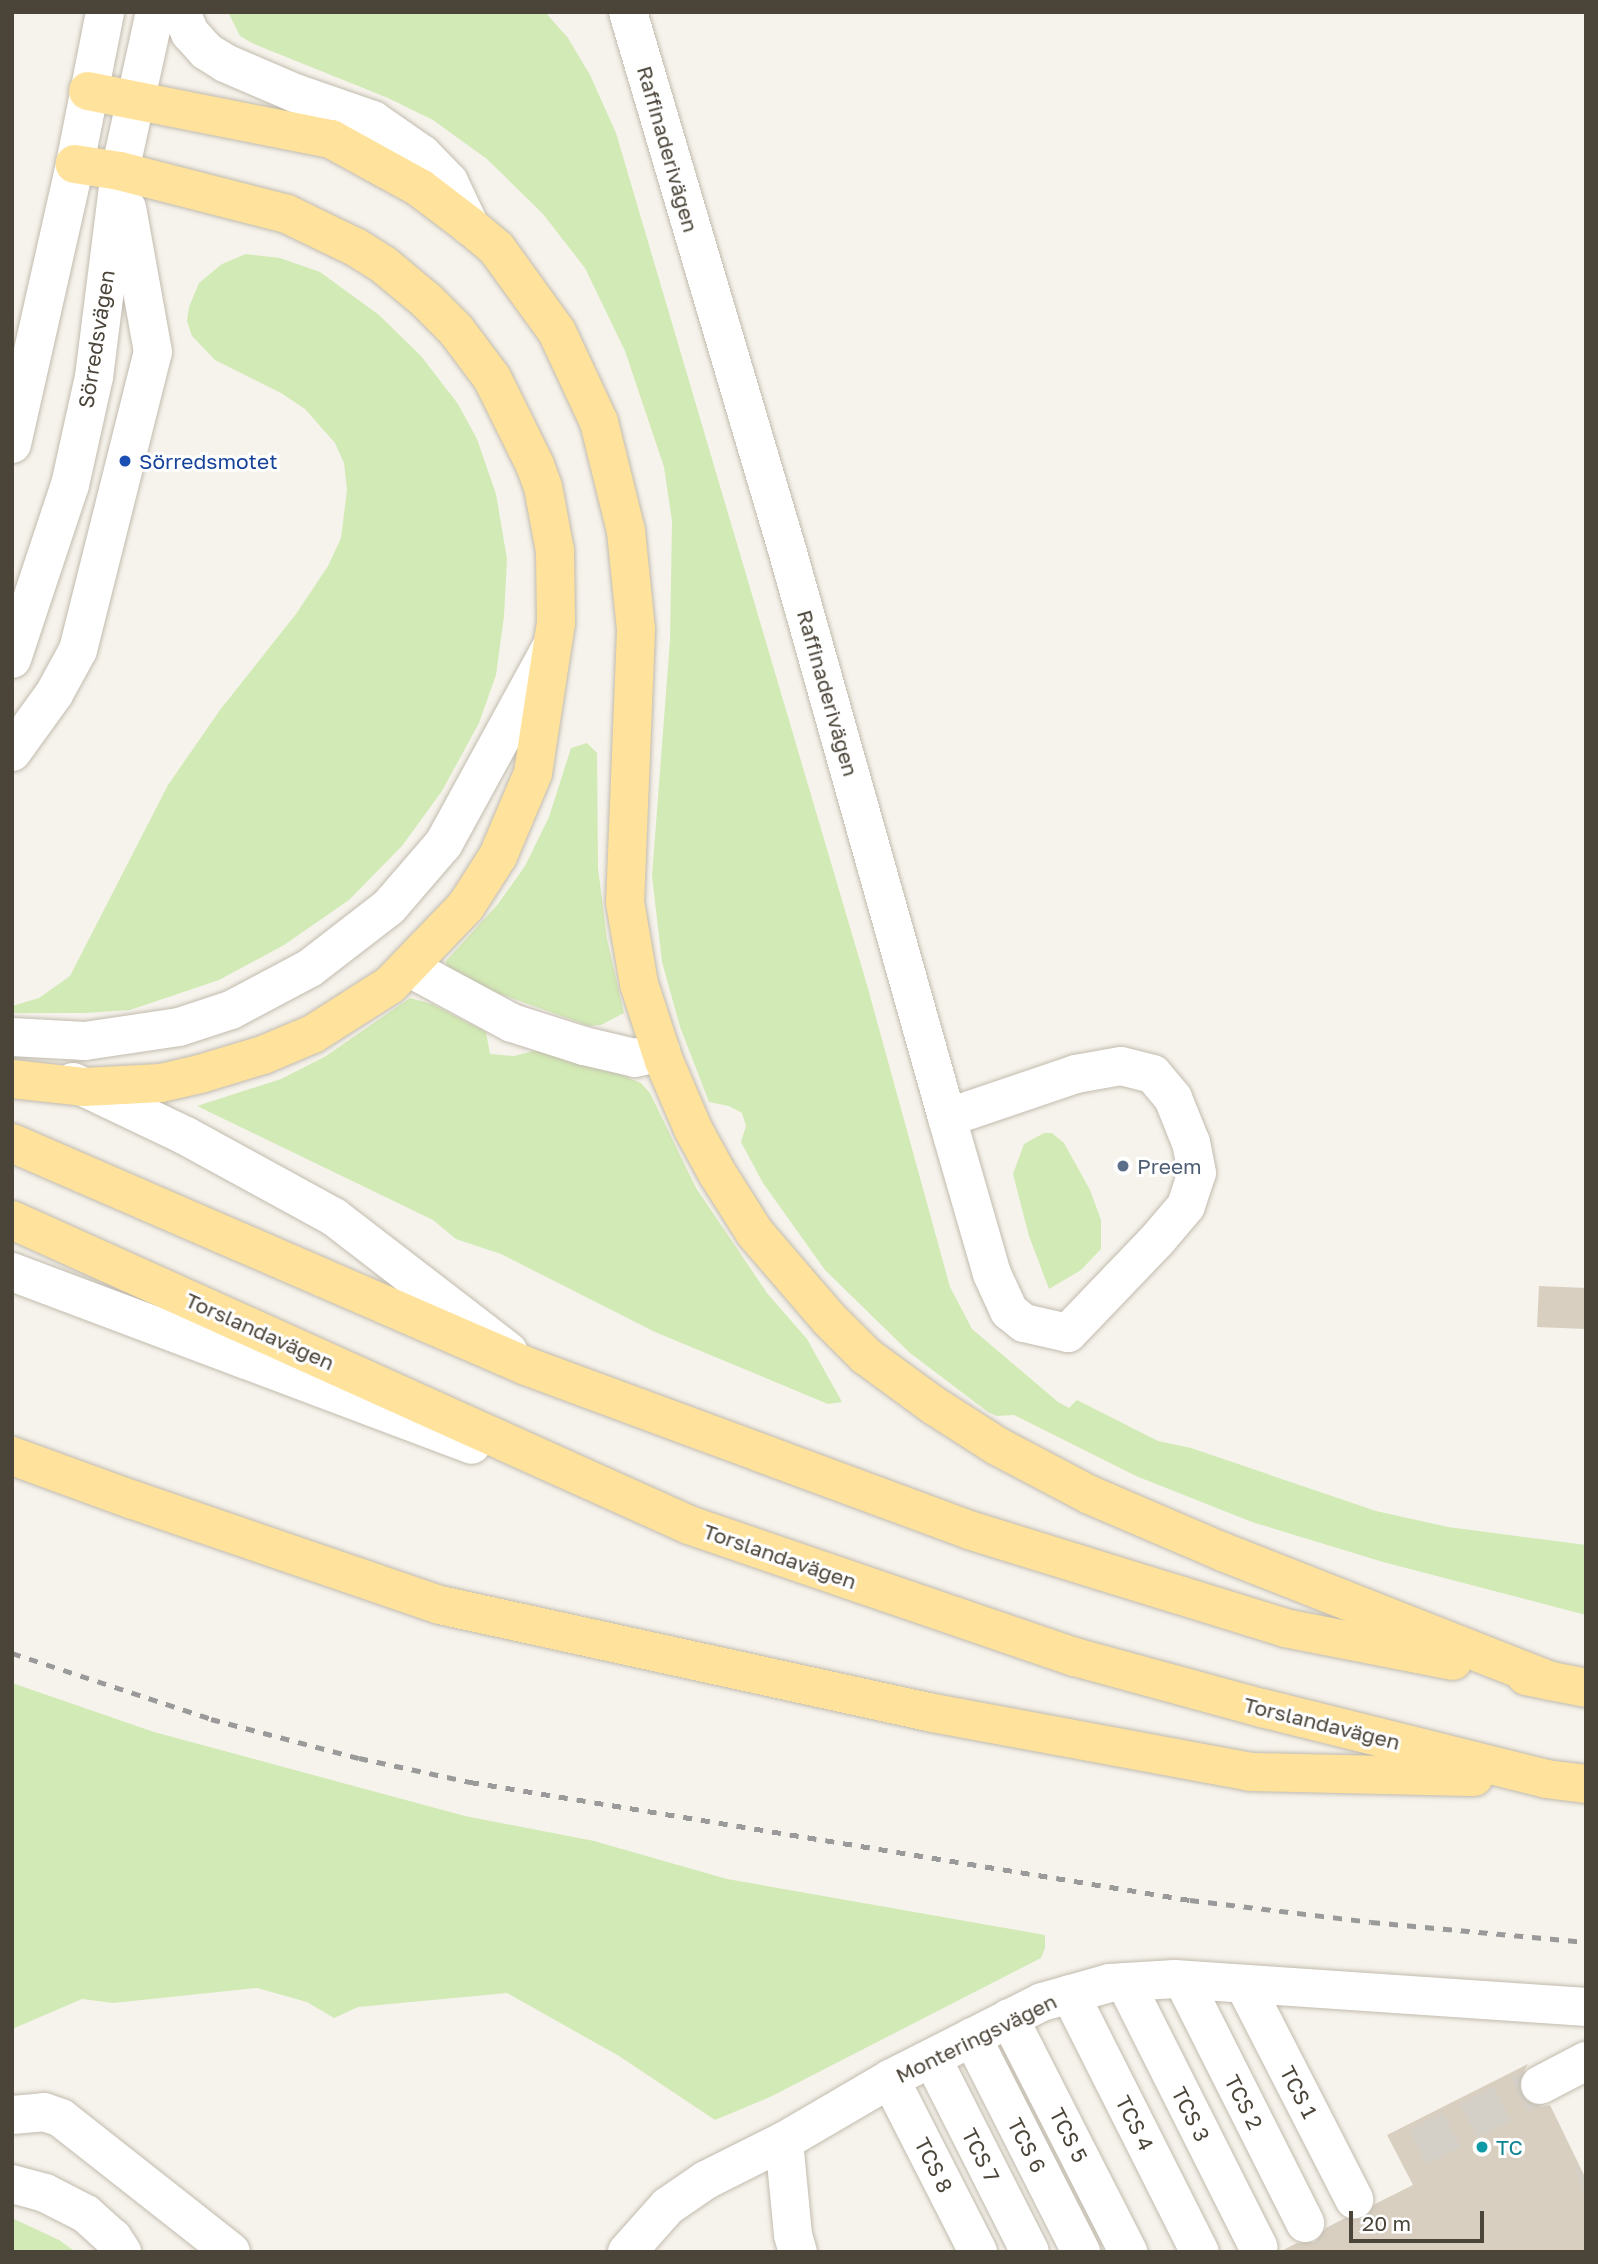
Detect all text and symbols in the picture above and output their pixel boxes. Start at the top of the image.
street label: Raffinaderivägen [632,63,704,235]
street label: Sörredsvägen [73,268,119,410]
place label: Sörredsmotet [139,448,278,474]
marker: Sörredsmotet [117,453,133,469]
street label: Raffinaderivägen [792,607,864,779]
place label: Preem [1137,1153,1202,1179]
marker: Preem [1115,1158,1131,1174]
street label: Torslandavägen [182,1287,338,1375]
street label: Torslandavägen [700,1518,860,1594]
street label: Torslandavägen [1241,1691,1403,1755]
street label: Monteringsvägen [891,1988,1061,2088]
street label: TCS 1 [1275,2061,1323,2123]
street label: TCS 2 [1220,2071,1268,2133]
street label: TCS 3 [1167,2083,1215,2145]
street label: TCS 4 [1111,2091,1159,2155]
street label: TCS 5 [1045,2104,1093,2166]
street label: TCS 6 [1003,2113,1051,2177]
street label: TCS 7 [957,2124,1005,2186]
street label: TCS 8 [910,2133,958,2197]
place label: TC [1496,2134,1523,2160]
marker: TC [1474,2139,1490,2155]
scale bar [1353,2198,1488,2242]
text: 20 m [1362,2210,1411,2236]

